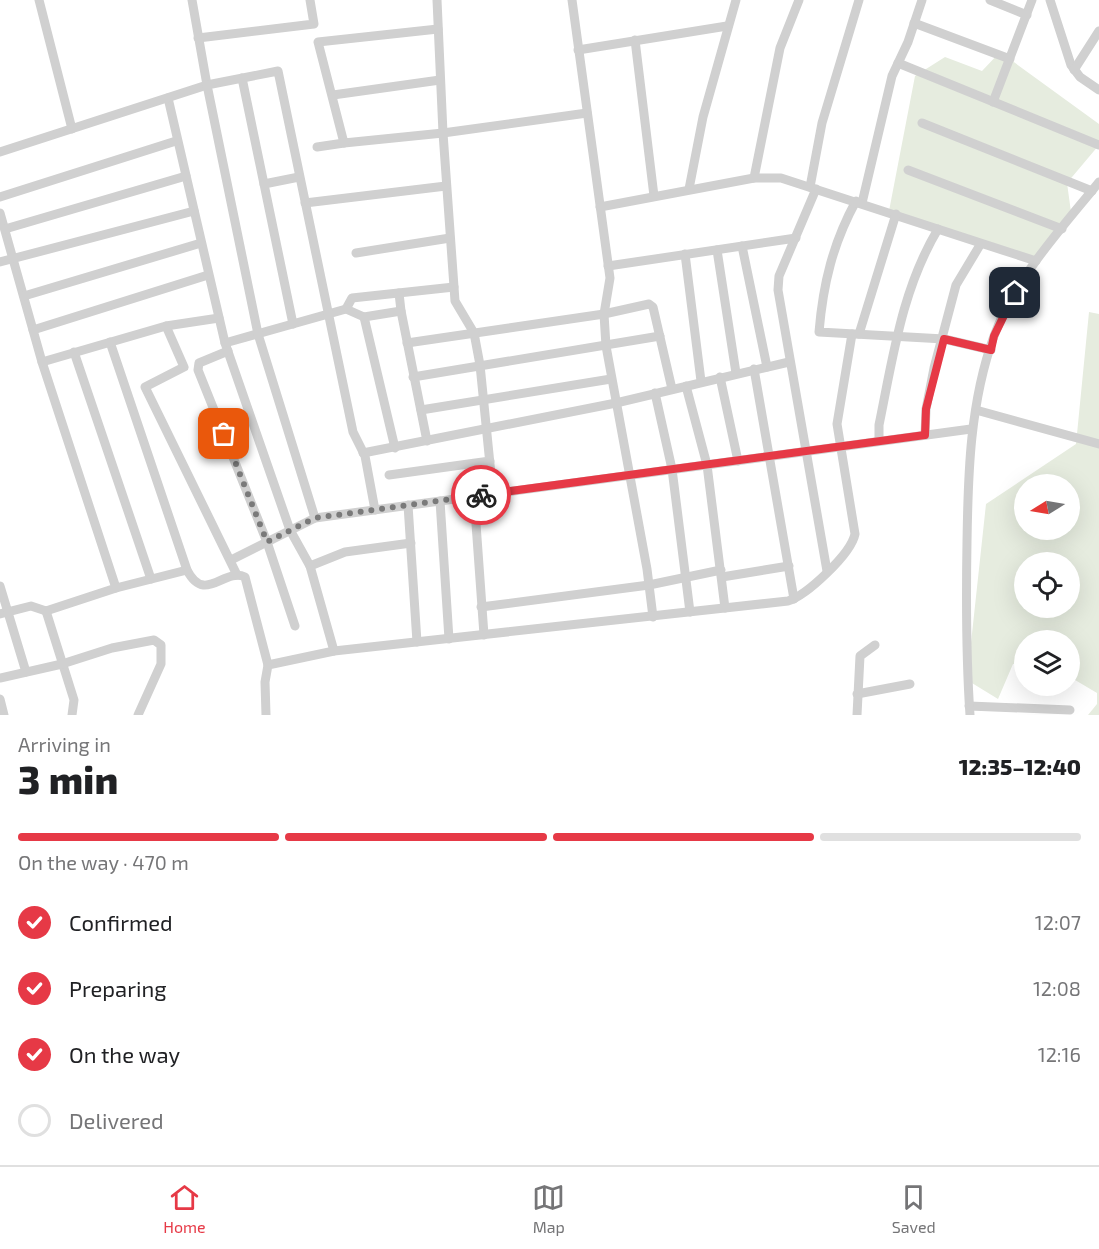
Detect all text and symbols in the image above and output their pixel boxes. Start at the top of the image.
pin [989,267,1040,318]
icon: home [998,276,1031,309]
pin [198,408,249,459]
icon: bag [207,417,240,450]
courier [451,465,511,525]
north arrow [1014,474,1080,540]
map controls [1014,474,1080,696]
icon: bike [465,479,498,512]
button: locate [1014,552,1080,618]
button: layers [1014,630,1080,696]
text: Arriving in [18,732,111,756]
text: 12:35–12:40 [959,753,1081,779]
text: 3 min [18,755,118,802]
text: On the way · 470 m [18,850,189,874]
icon: check [18,906,51,939]
text: Confirmed [69,909,173,935]
text: 12:07 [1035,910,1081,934]
icon: check [18,972,51,1005]
text: Preparing [69,975,167,1001]
text: 12:08 [1033,976,1081,1000]
icon: check [18,1038,51,1071]
text: On the way [69,1041,180,1067]
text: 12:16 [1038,1042,1081,1066]
text: Delivered [69,1107,164,1133]
tab: Home [163,1181,206,1236]
tab: Map [532,1181,565,1236]
tab: Saved [892,1181,936,1236]

